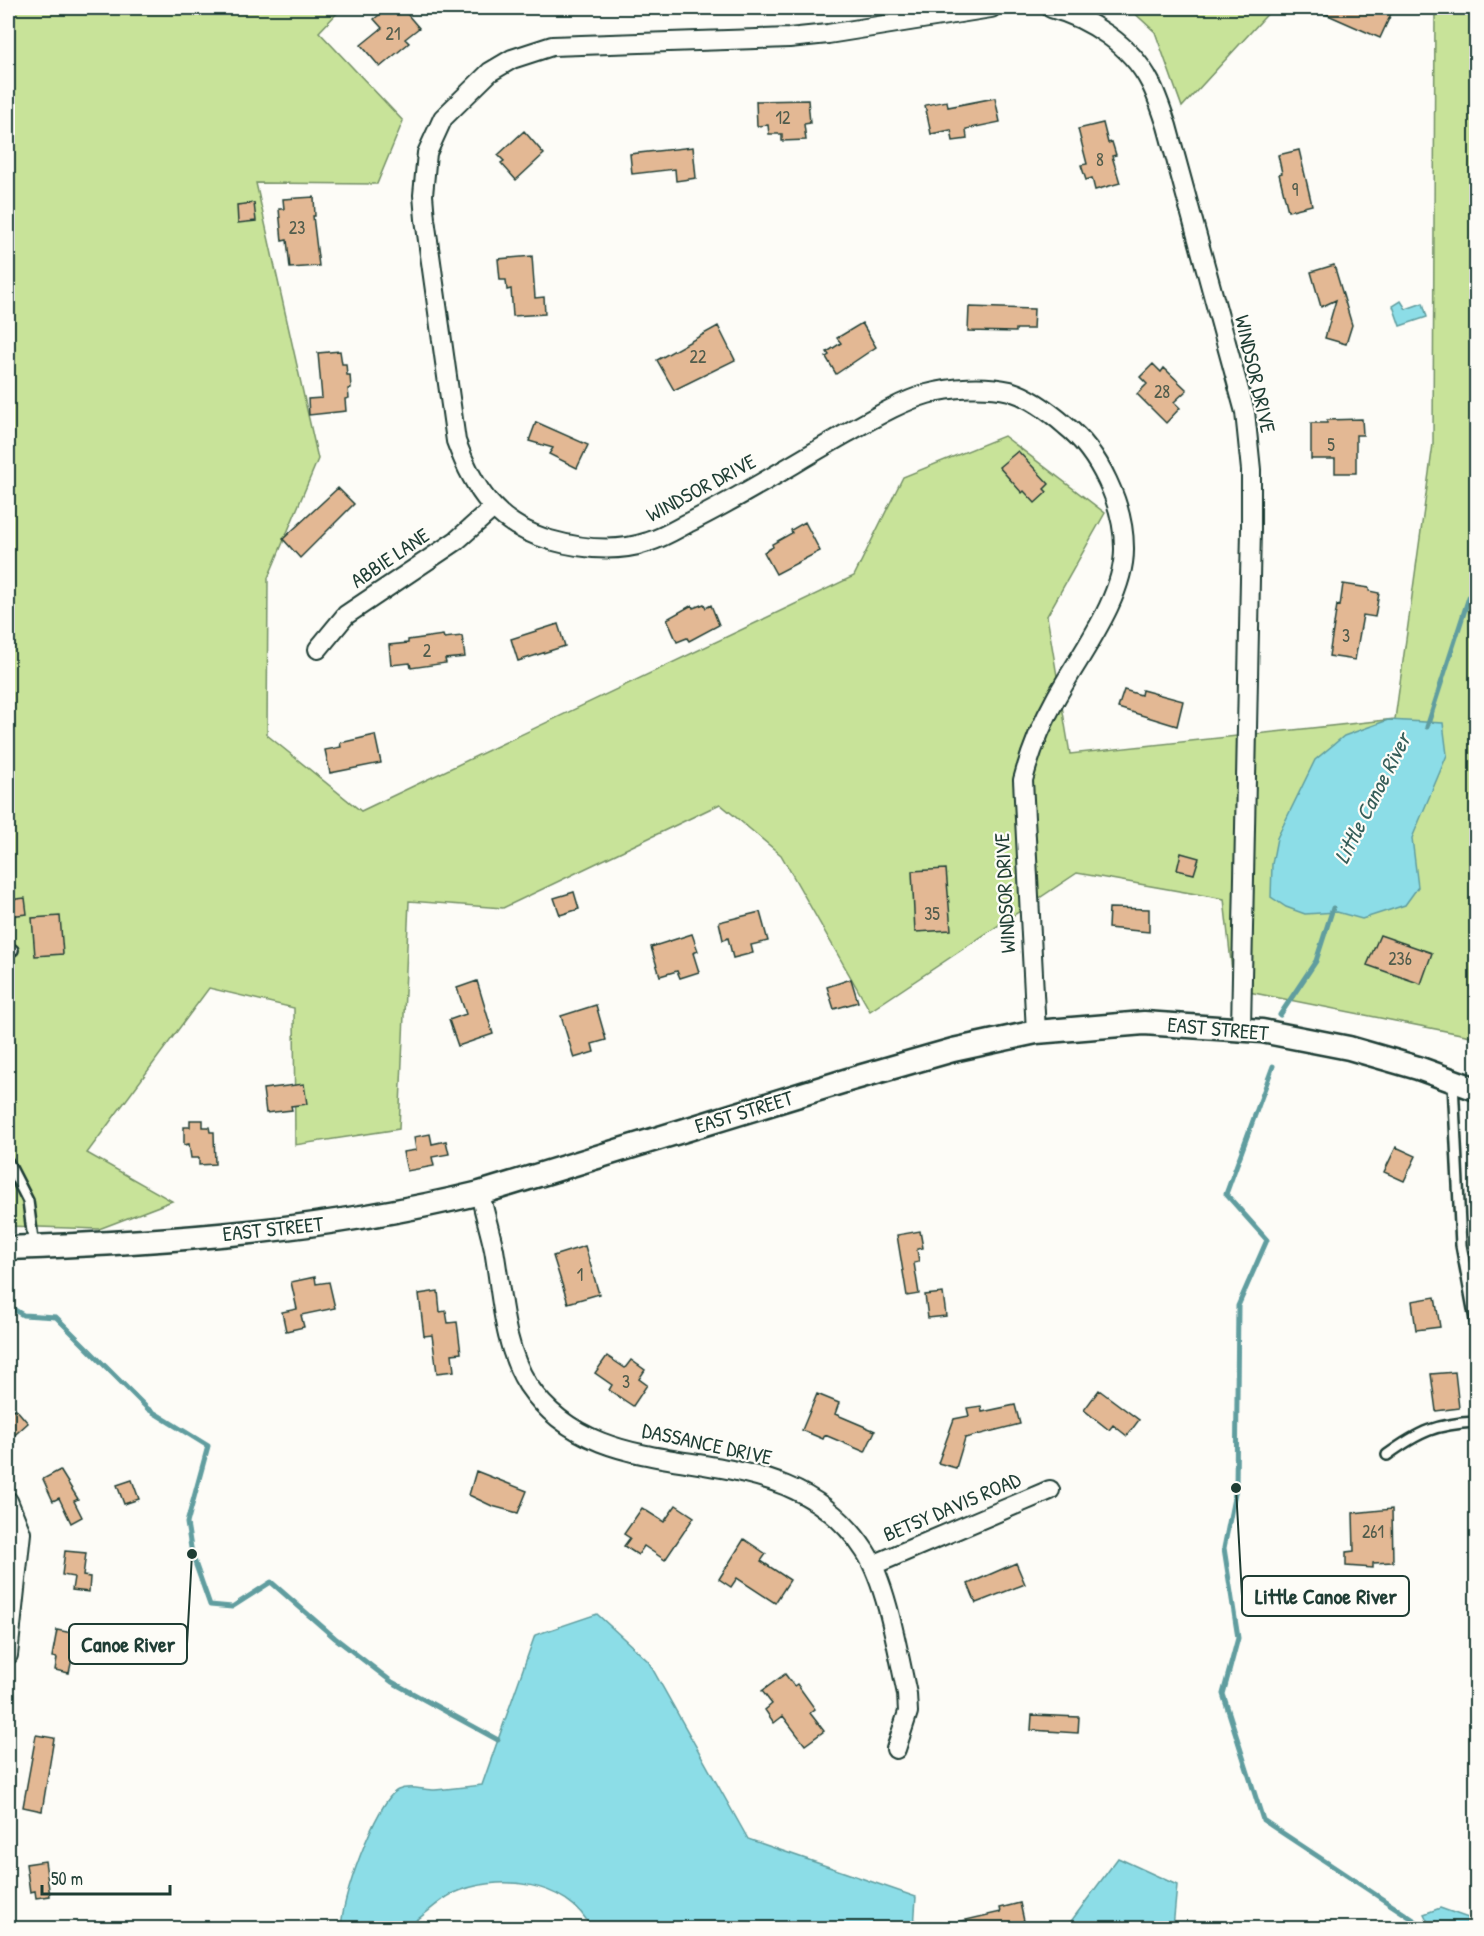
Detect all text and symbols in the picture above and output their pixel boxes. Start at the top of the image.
house number: 21 [386,21,400,46]
house number: 12 [776,105,791,130]
house number: 8 [1096,147,1104,172]
house number: 9 [1292,177,1299,202]
house number: 23 [289,215,305,240]
street label: WINDSOR DRIVE [1228,312,1283,436]
house number: 22 [690,344,707,369]
house number: 28 [1154,379,1170,404]
house number: 5 [1327,432,1335,457]
street label: WINDSOR DRIVE [641,447,761,529]
street label: ABBIE LANE [345,521,435,595]
house number: 3 [1342,623,1350,648]
house number: 2 [423,638,432,663]
water label: Little Canoe River [1326,726,1419,868]
street label: WINDSOR DRIVE [987,832,1022,954]
house number: 35 [924,901,940,926]
house number: 236 [1388,946,1412,971]
street label: EAST STREET [1166,1010,1271,1047]
street label: EAST STREET [691,1083,798,1140]
street label: EAST STREET [221,1209,326,1248]
house number: 1 [577,1262,583,1287]
house number: 3 [622,1369,630,1394]
street label: DASSANCE DRIVE [639,1416,775,1471]
street label: BETSY DAVIS ROAD [879,1465,1025,1548]
house number: 261 [1362,1519,1384,1544]
callout: Little Canoe River [1242,1576,1409,1616]
text: Little Canoe River [1255,1581,1398,1611]
callout: Canoe River [69,1624,187,1664]
text: Canoe River [81,1629,176,1659]
scale bar [42,1858,170,1896]
text: 50 m [51,1866,83,1891]

